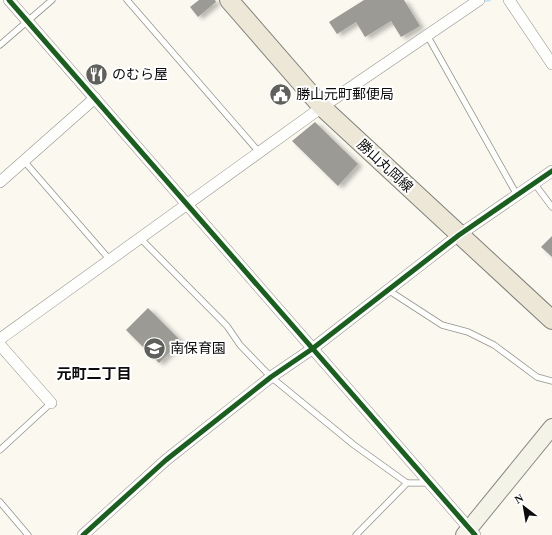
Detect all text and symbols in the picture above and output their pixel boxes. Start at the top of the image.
restaurant icon: のむら屋 [84,61,110,87]
place label: のむら屋 [112,67,168,82]
public building icon: 勝山元町郵便局 [268,81,294,107]
place label: 勝山元町郵便局 [296,87,394,102]
street label: 勝山丸岡線 [354,137,416,195]
school or university icon: 南保育園 [141,335,167,361]
place label: 南保育園 [170,341,226,356]
district label: 元町二丁目 [56,366,132,382]
north arrow [504,487,544,527]
text: N [512,491,525,506]

